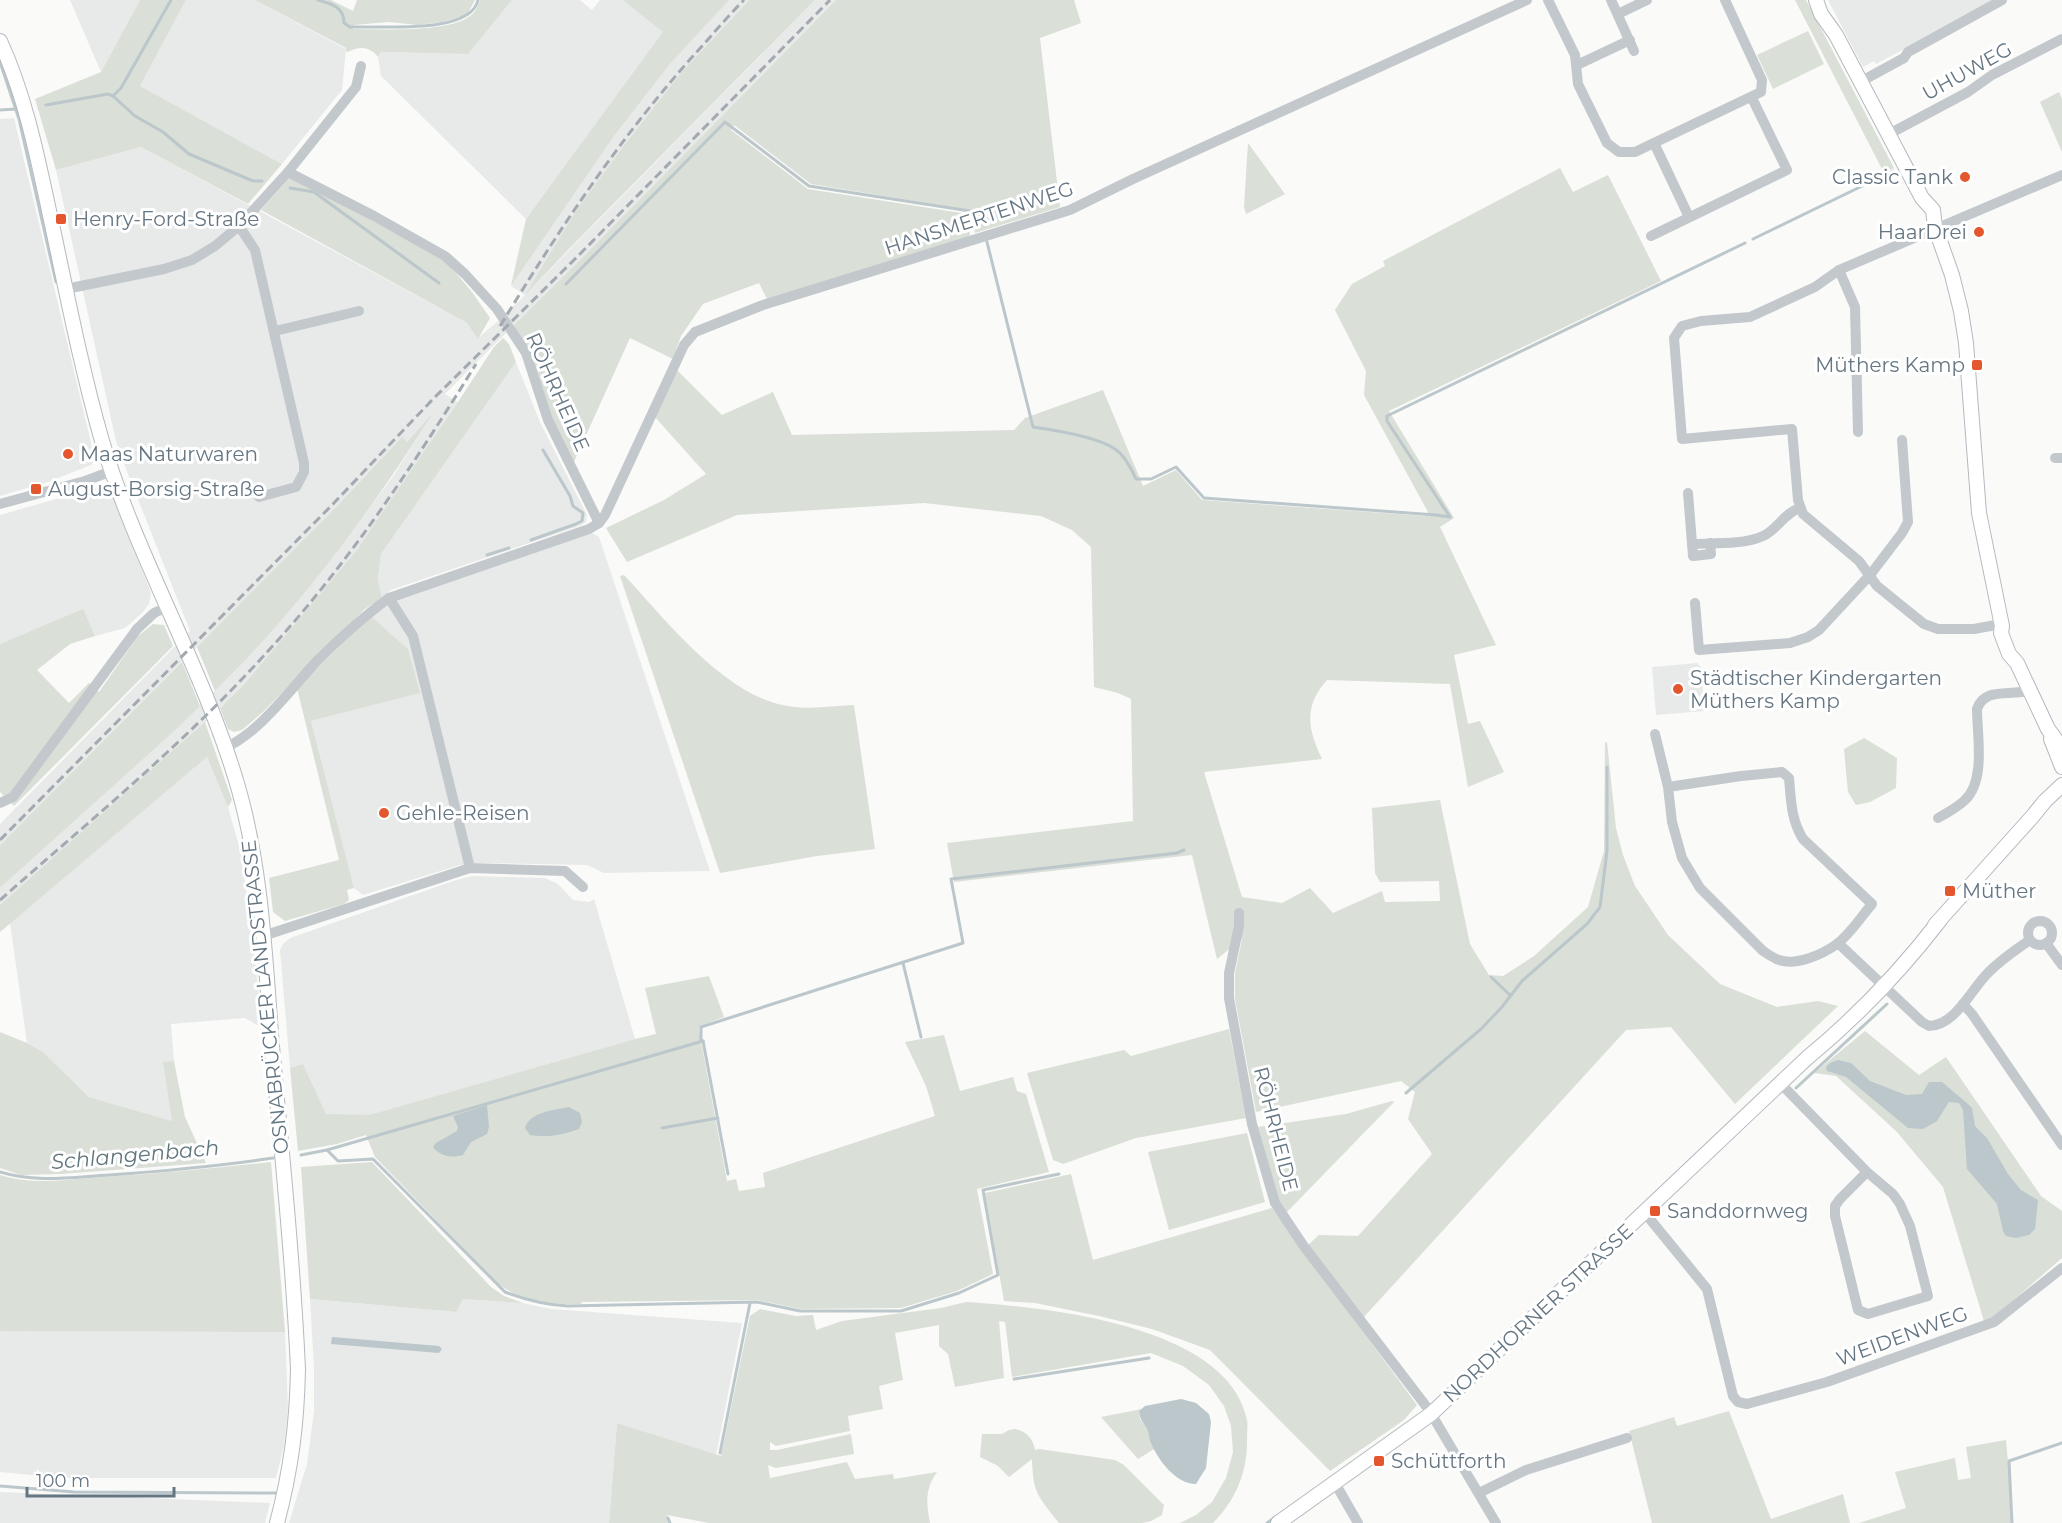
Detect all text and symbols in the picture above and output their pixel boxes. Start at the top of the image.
street label: UHUWEG [1918,37,2016,105]
place label: Classic Tank [1832,165,1953,189]
marker: Classic Tank [1958,170,1972,184]
street label: HANSMERTENWEG [881,176,1077,260]
place label: Henry-Ford-Straße [73,207,259,231]
marker: Henry-Ford-Straße [54,212,68,226]
place label: HaarDrei [1878,220,1967,244]
marker: HaarDrei [1972,225,1986,239]
street label: RÖHRHEIDE [521,329,595,455]
place label: Müthers Kamp [1815,353,1965,377]
marker: Müthers Kamp [1970,358,1984,372]
place label: Maas Naturwaren [80,442,258,466]
marker: Maas Naturwaren [61,447,75,461]
place label: August-Borsig-Straße [48,477,265,501]
marker: August-Borsig-Straße [29,482,43,496]
place label: Städtischer Kindergarten Müthers Kamp [1690,666,1942,713]
marker: Städtischer Kindergarten Müthers Kamp [1671,682,1685,696]
place label: Gehle-Reisen [396,801,530,825]
marker: Gehle-Reisen [377,806,391,820]
street label: OSNABRÜCKER LANDSTRASSE [237,839,293,1155]
place label: Müther [1962,879,2036,903]
marker: Müther [1943,884,1957,898]
street label: RÖHRHEIDE [1249,1064,1303,1194]
water label: Schlangenbach [50,1135,220,1174]
place label: Sanddornweg [1667,1199,1809,1223]
marker: Sanddornweg [1648,1204,1662,1218]
street label: NORDHORNER STRASSE [1438,1219,1638,1407]
street label: WEIDENWEG [1833,1301,1971,1371]
place label: Schüttforth [1391,1449,1506,1473]
marker: Schüttforth [1372,1454,1386,1468]
scale bar [27,1460,174,1498]
text: 100 m [36,1470,90,1492]

